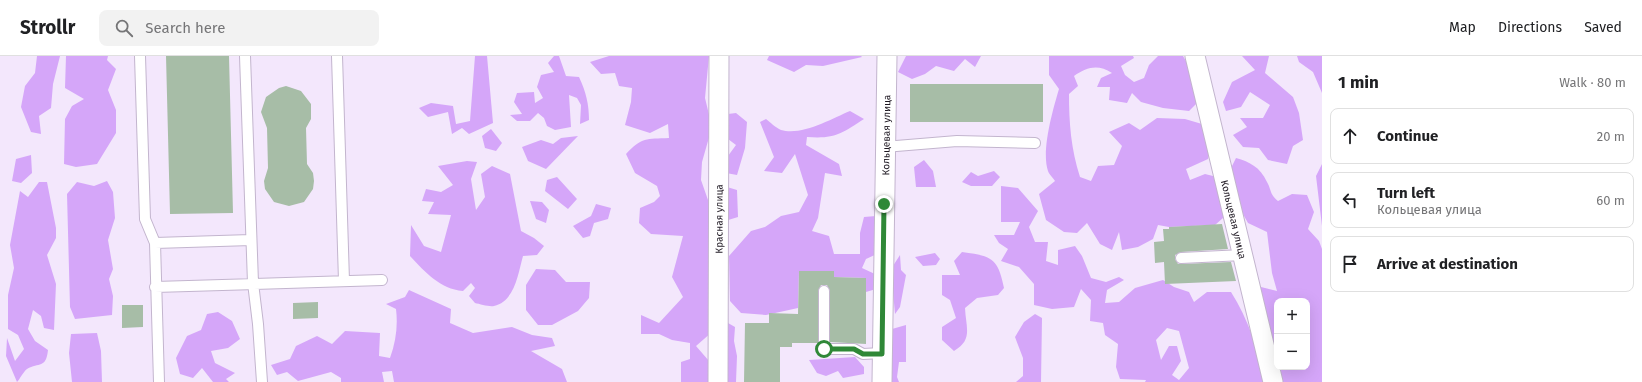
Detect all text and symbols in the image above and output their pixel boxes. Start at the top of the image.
search box [99,10,379,46]
text: Strollr [20,16,75,39]
icon: search [113,17,135,39]
text: Search here [145,19,225,37]
text: Map [1449,19,1476,36]
text: Directions [1498,19,1562,36]
text: Saved [1584,19,1622,36]
text: 1 min [1338,72,1379,93]
text: Walk · 80 m [1559,75,1626,90]
street label: Кольцевая улица [880,95,893,175]
icon: ahead [1339,125,1361,147]
text: Continue [1377,127,1438,145]
text: 20 m [1597,129,1625,144]
street label: Кольцевая улица [1218,179,1248,260]
street label: Красная улица [713,184,726,254]
text: Turn left [1377,184,1435,202]
icon: left [1339,189,1361,211]
text: 60 m [1596,193,1625,208]
route end [875,195,893,213]
text: Кольцевая улица [1377,202,1482,217]
icon: arrive [1339,253,1361,275]
text: Arrive at destination [1377,255,1518,273]
map controls [1274,298,1310,370]
button: + [1274,298,1310,334]
button: − [1274,334,1310,370]
route start [815,340,833,358]

